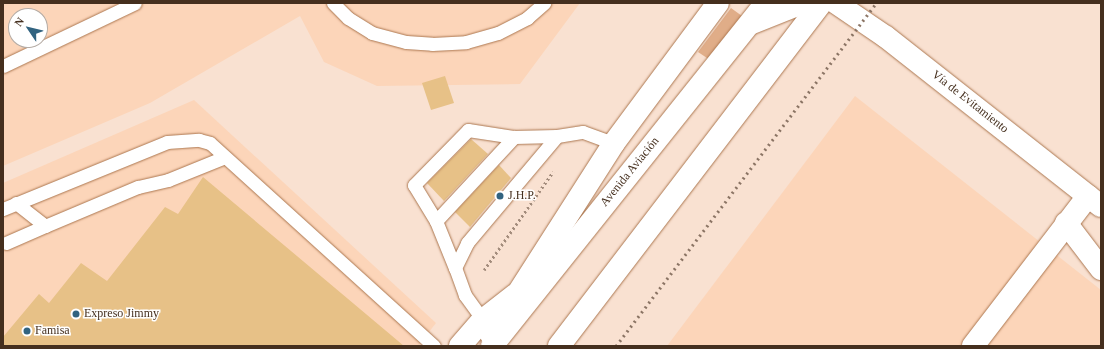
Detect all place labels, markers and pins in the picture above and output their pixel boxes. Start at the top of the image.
place label: J.H.P. [508,189,536,203]
marker: J.H.P. [495,191,505,201]
place label: Expreso Jimmy [84,307,159,321]
marker: Expreso Jimmy [71,309,81,319]
place label: Famisa [35,324,70,338]
marker: Famisa [22,326,32,336]

